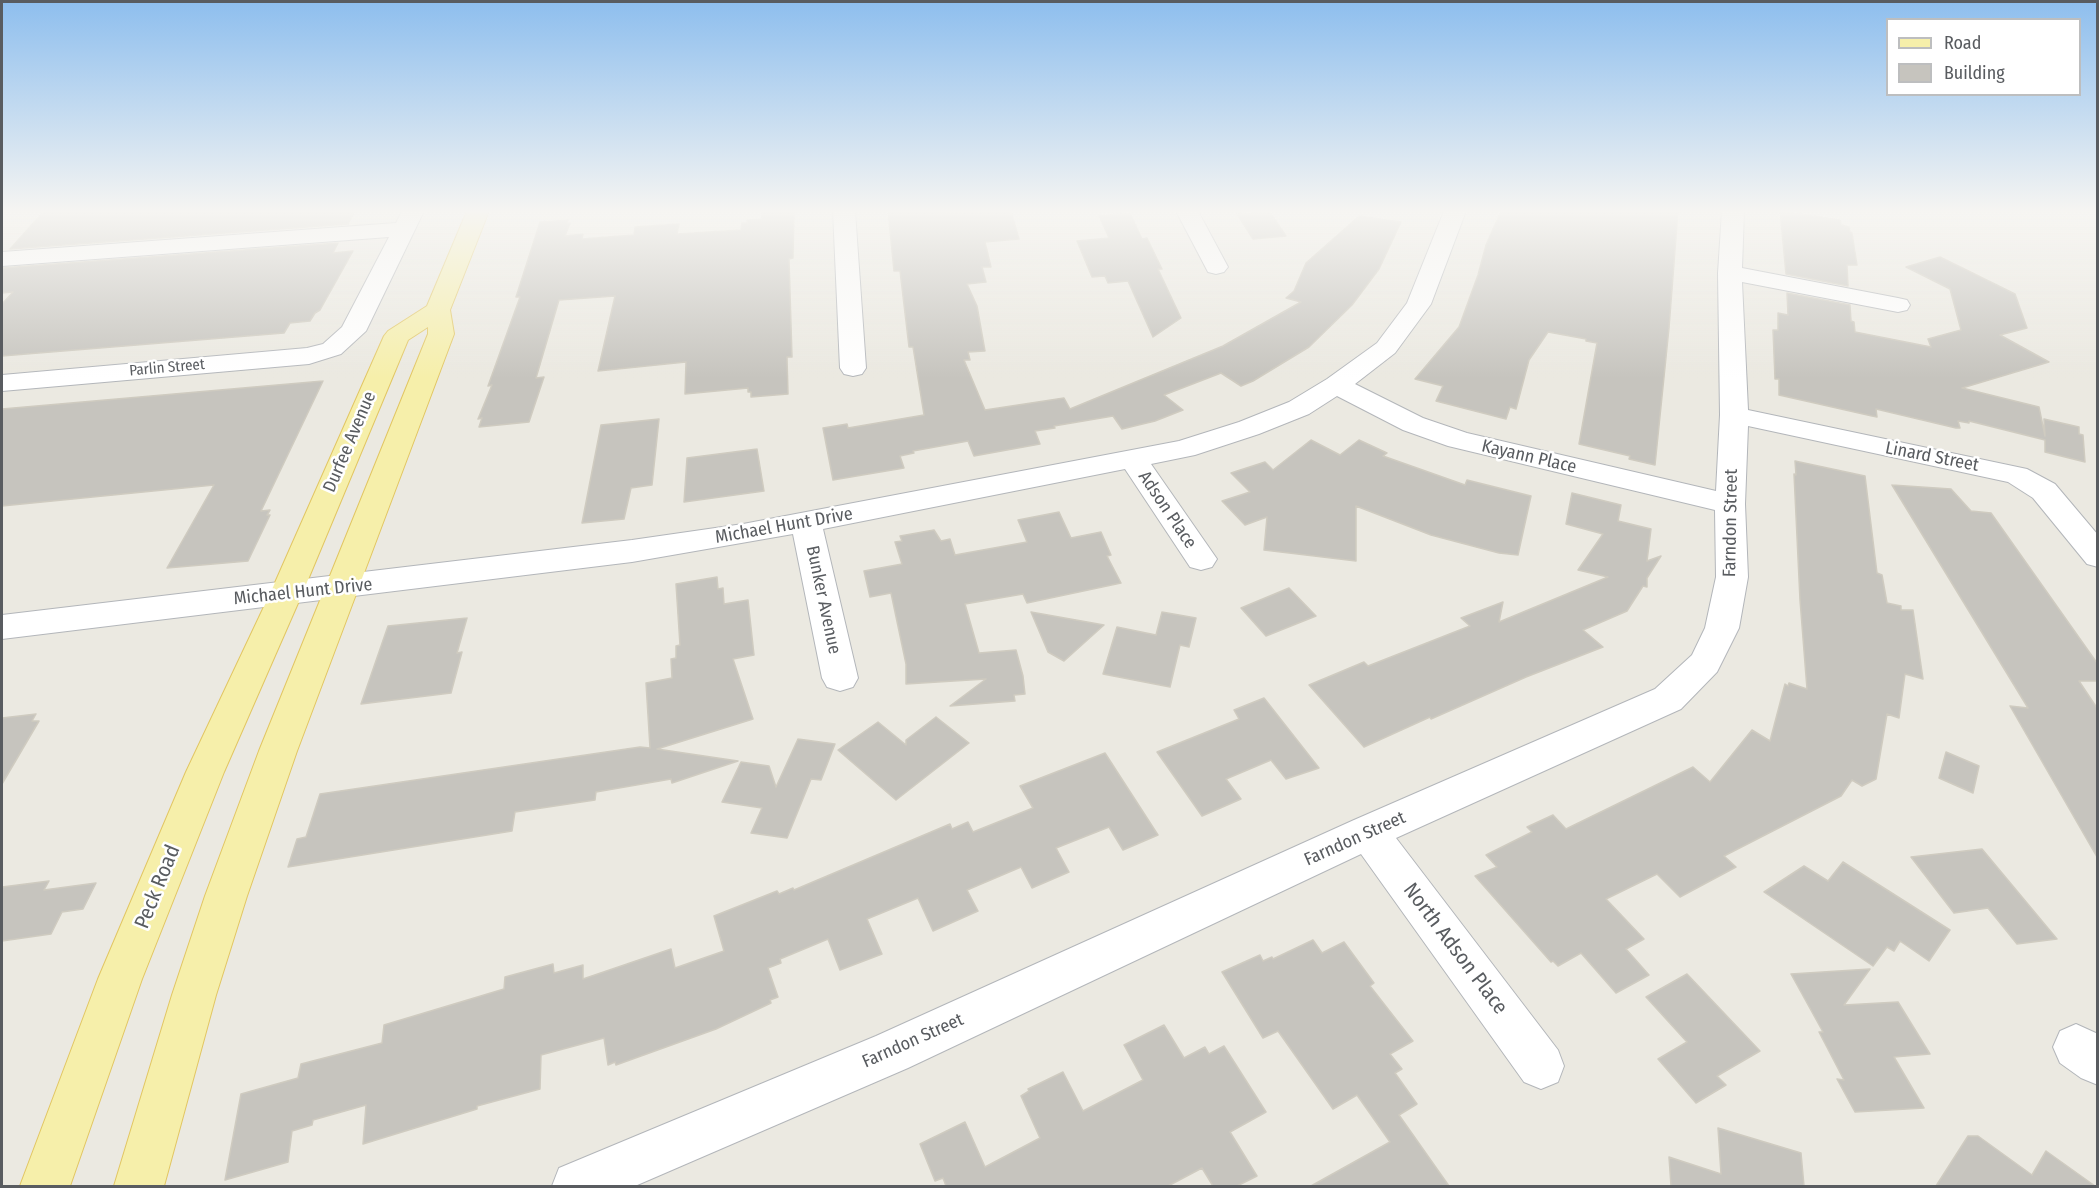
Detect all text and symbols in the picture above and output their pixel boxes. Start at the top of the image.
legend [1886,18,2081,96]
text: Road [1944,32,1981,54]
text: Building [1944,62,2005,84]
street label: Parlin Street [129,356,205,380]
street label: Durfee Avenue [319,388,381,496]
street label: Kayann Place [1479,436,1579,478]
street label: Linard Street [1883,437,1981,477]
street label: Adson Place [1133,467,1201,553]
street label: Farndon Street [1719,469,1743,577]
street label: Michael Hunt Drive [714,503,854,549]
street label: Bunker Avenue [801,544,845,656]
street label: Michael Hunt Drive [233,574,373,610]
street label: Farndon Street [1301,807,1409,871]
street label: Peck Road [130,841,186,933]
street label: North Adson Place [1397,878,1513,1020]
street label: Farndon Street [859,1009,967,1073]

